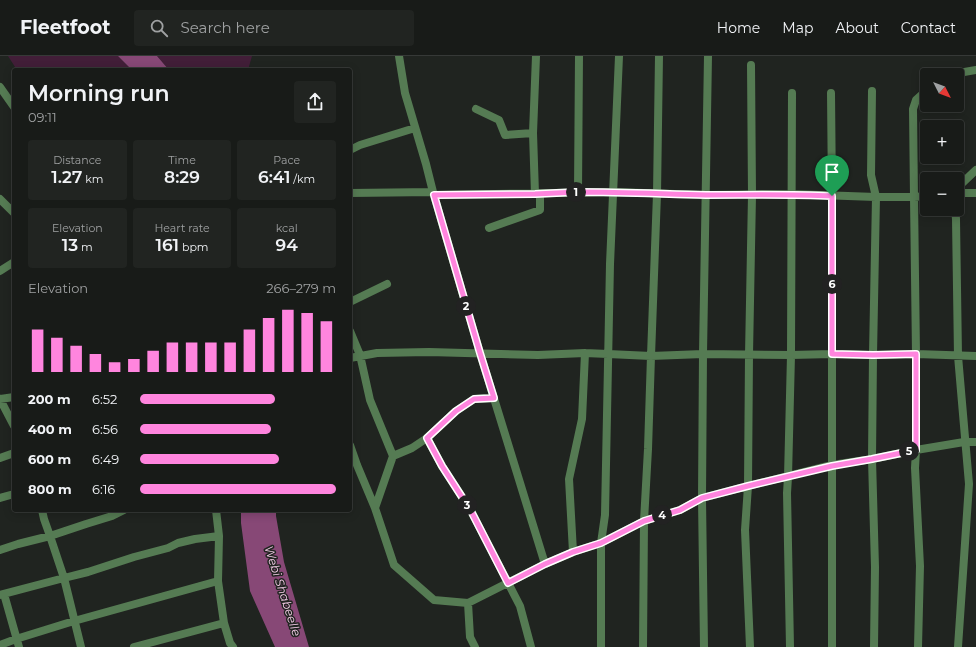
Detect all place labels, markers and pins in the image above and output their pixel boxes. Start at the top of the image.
pin [815,155,849,196]
pin: 1 [566,182,586,202]
pin: 6 [822,274,842,294]
pin: 2 [456,296,476,316]
pin: 5 [899,441,919,461]
pin: 3 [457,495,477,515]
pin: 4 [652,505,672,525]

